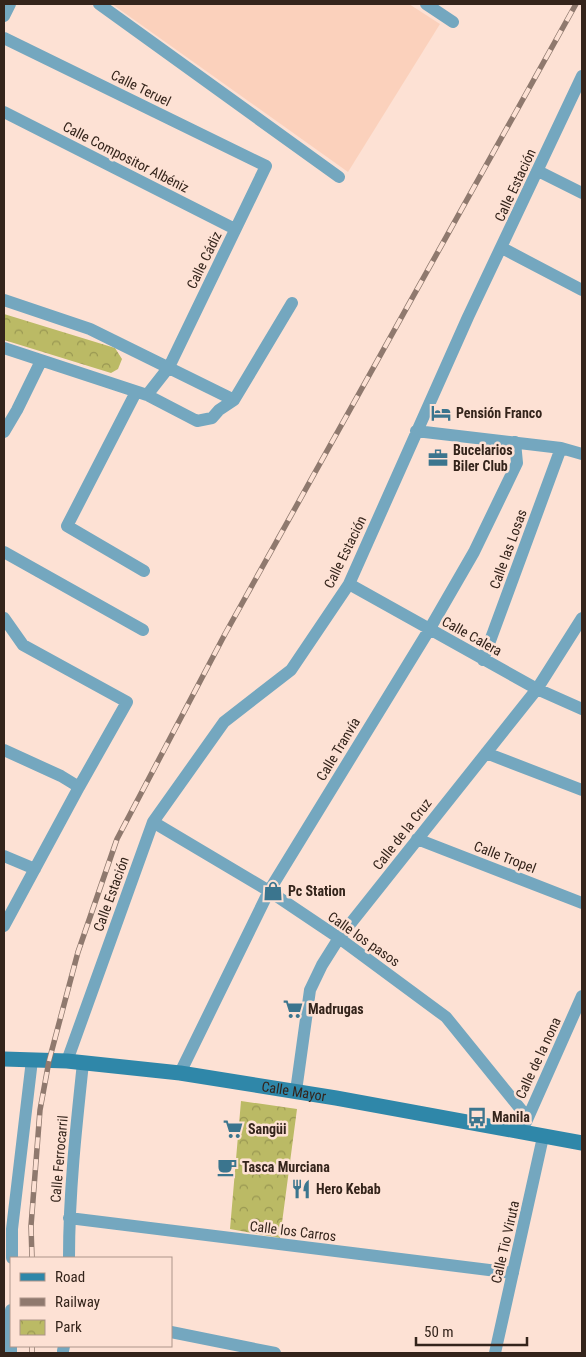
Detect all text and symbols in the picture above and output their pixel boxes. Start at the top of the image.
street label: Calle Teruel [108,67,174,109]
street label: Calle Compositor Albéniz [60,118,192,196]
street label: Calle Estación [491,146,539,224]
street label: Calle Cádiz [183,229,225,291]
hotel icon: Pensión Franco [430,402,452,424]
place label: Pensión Franco [456,405,542,421]
place label: Bucelarios Biler Club [453,442,513,474]
office icon: Bucelarios Biler Club [427,447,449,469]
street label: Calle las Losas [486,507,530,591]
street label: Calle Estación [321,513,369,591]
street label: Calle Calera [439,613,505,659]
street label: Calle Tranvía [313,715,363,783]
street label: Calle de la Cruz [369,795,435,873]
street label: Calle Tropel [472,838,538,876]
street label: Calle Estación [90,854,132,934]
shop icon: Pc Station [262,880,284,902]
place label: Pc Station [288,883,346,899]
street label: Calle los pasos [325,908,403,970]
supermarket icon: Madrugas [282,998,304,1020]
place label: Madrugas [308,1001,364,1017]
street label: Calle de la nona [512,1015,564,1101]
street label: Calle Mayor [260,1078,327,1104]
bus stop icon: Manila [466,1106,488,1128]
place label: Manila [492,1109,530,1125]
street label: Calle Ferrocarril [47,1115,71,1203]
supermarket icon: Sangüi [222,1118,244,1140]
place label: Sangüi [248,1121,287,1137]
cafe icon: Tasca Murciana [216,1156,238,1178]
place label: Tasca Murciana [242,1159,330,1175]
restaurant icon: Hero Kebab [290,1178,312,1200]
place label: Hero Kebab [316,1181,381,1197]
street label: Calle Tio Viruta [488,1199,522,1285]
street label: Calle los Carros [249,1218,337,1244]
legend [10,1257,172,1347]
text: Road [55,1268,85,1286]
text: Railway [55,1293,100,1311]
scale bar [416,1314,527,1346]
text: Park [55,1318,82,1336]
text: 50 m [424,1323,454,1341]

